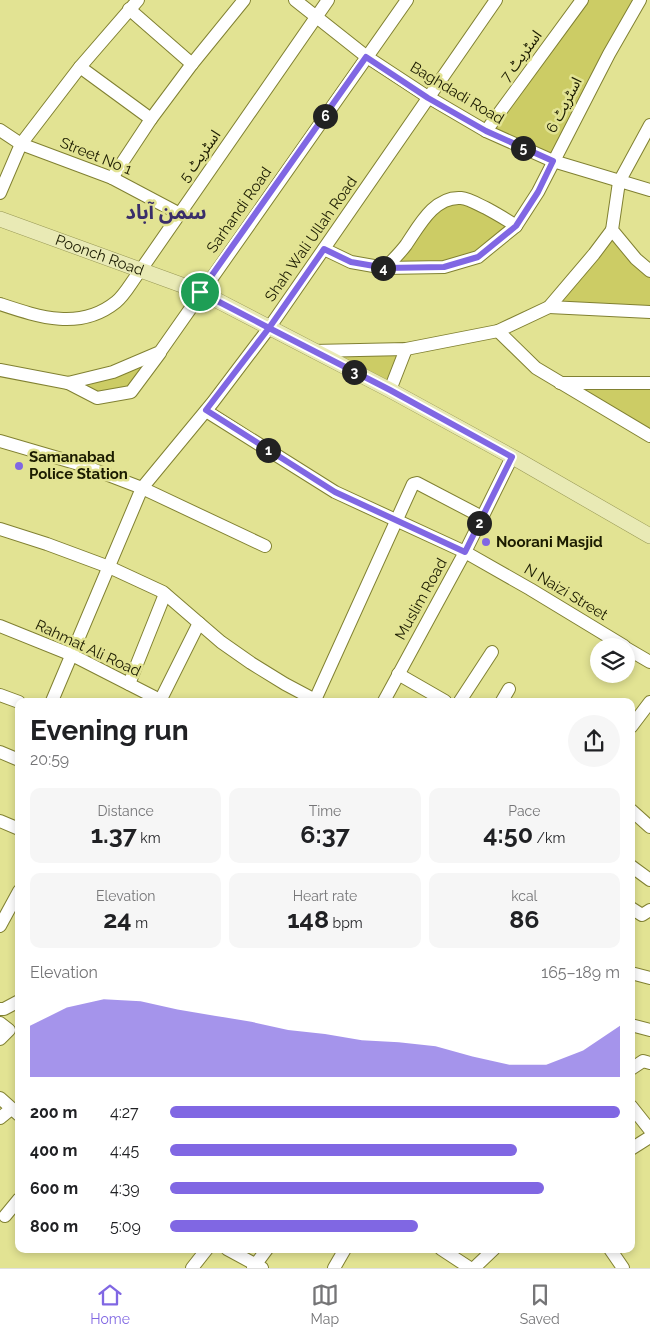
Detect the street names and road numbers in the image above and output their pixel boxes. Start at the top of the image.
street label: اسٹریٹ 7 [496,27,546,85]
street label: Baghdadi Road [407,58,507,128]
street label: اسٹریٹ 6 [542,74,586,136]
street label: اسٹریٹ 5 [176,127,224,185]
street label: Street No 1 [57,133,135,179]
street label: Sarhandi Road [203,164,275,256]
street label: Shah Wali Ullah Road [261,173,361,305]
street label: Poonch Road [53,231,146,279]
street label: Muslim Road [391,555,451,643]
street label: N Naizi Street [521,560,611,624]
street label: Rahmat Ali Road [32,616,144,680]

